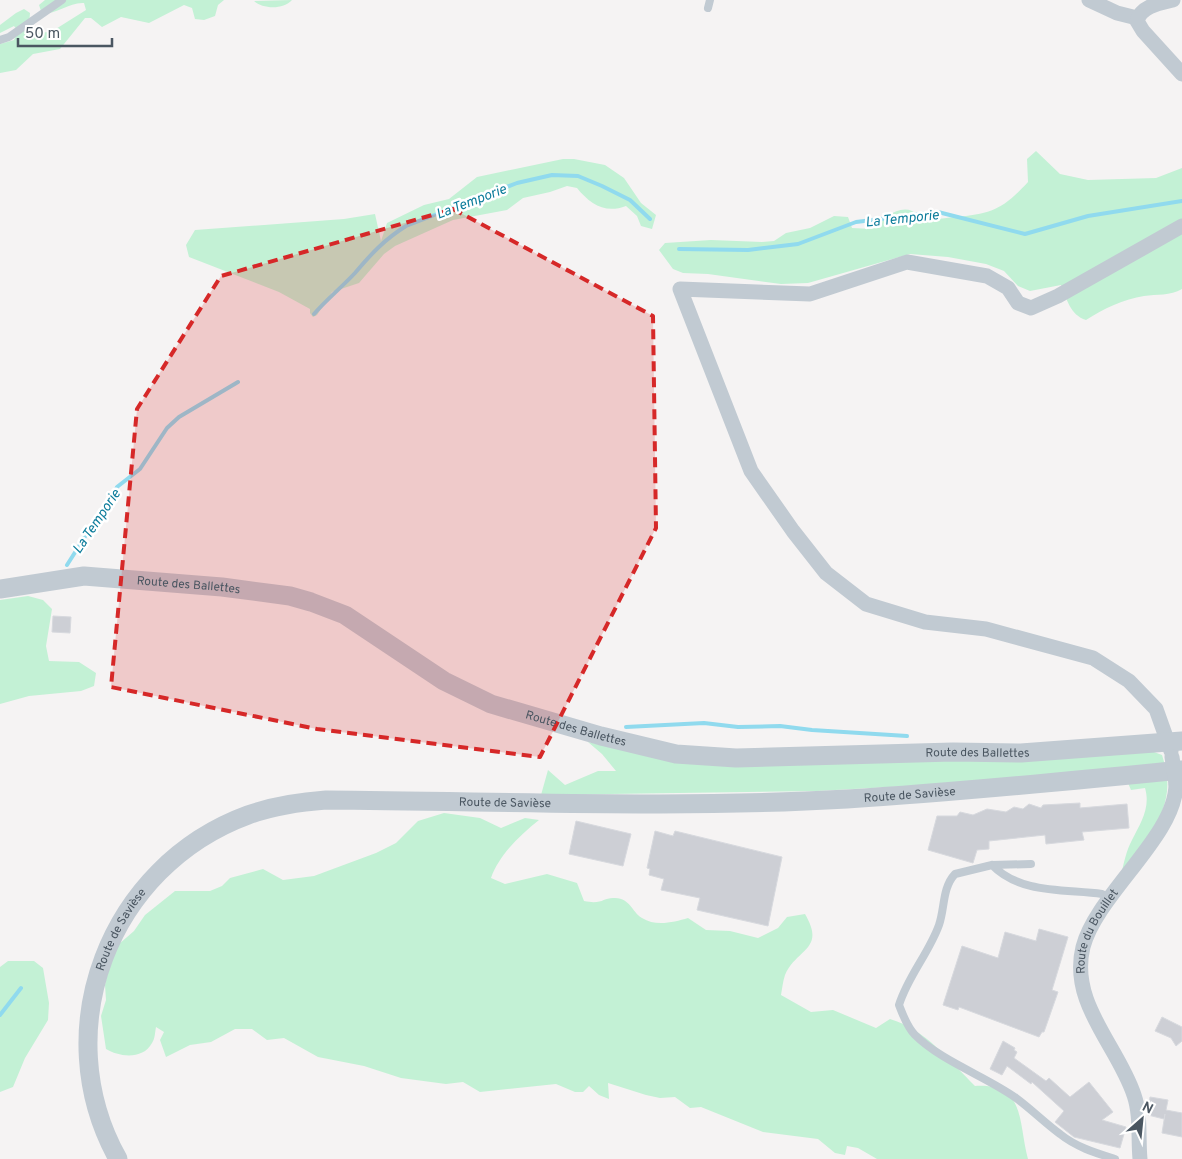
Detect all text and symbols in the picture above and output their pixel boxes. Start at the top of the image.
scale bar [18,15,111,47]
text: 50 m [25,25,60,44]
water label: La Temporie [434,181,510,224]
water label: La Temporie [865,207,941,232]
water label: La Temporie [70,486,125,557]
street label: Route des Ballettes [136,573,241,598]
street label: Route des Ballettes [523,707,628,751]
street label: Route des Ballettes [925,745,1030,762]
street label: Route de Savièse [863,784,956,807]
street label: Route de Savièse [459,795,551,812]
street label: Route de Savièse [93,885,150,973]
street label: Route du Bouillet [1073,886,1122,974]
north arrow [1117,1094,1167,1144]
text: N [1139,1099,1156,1119]

